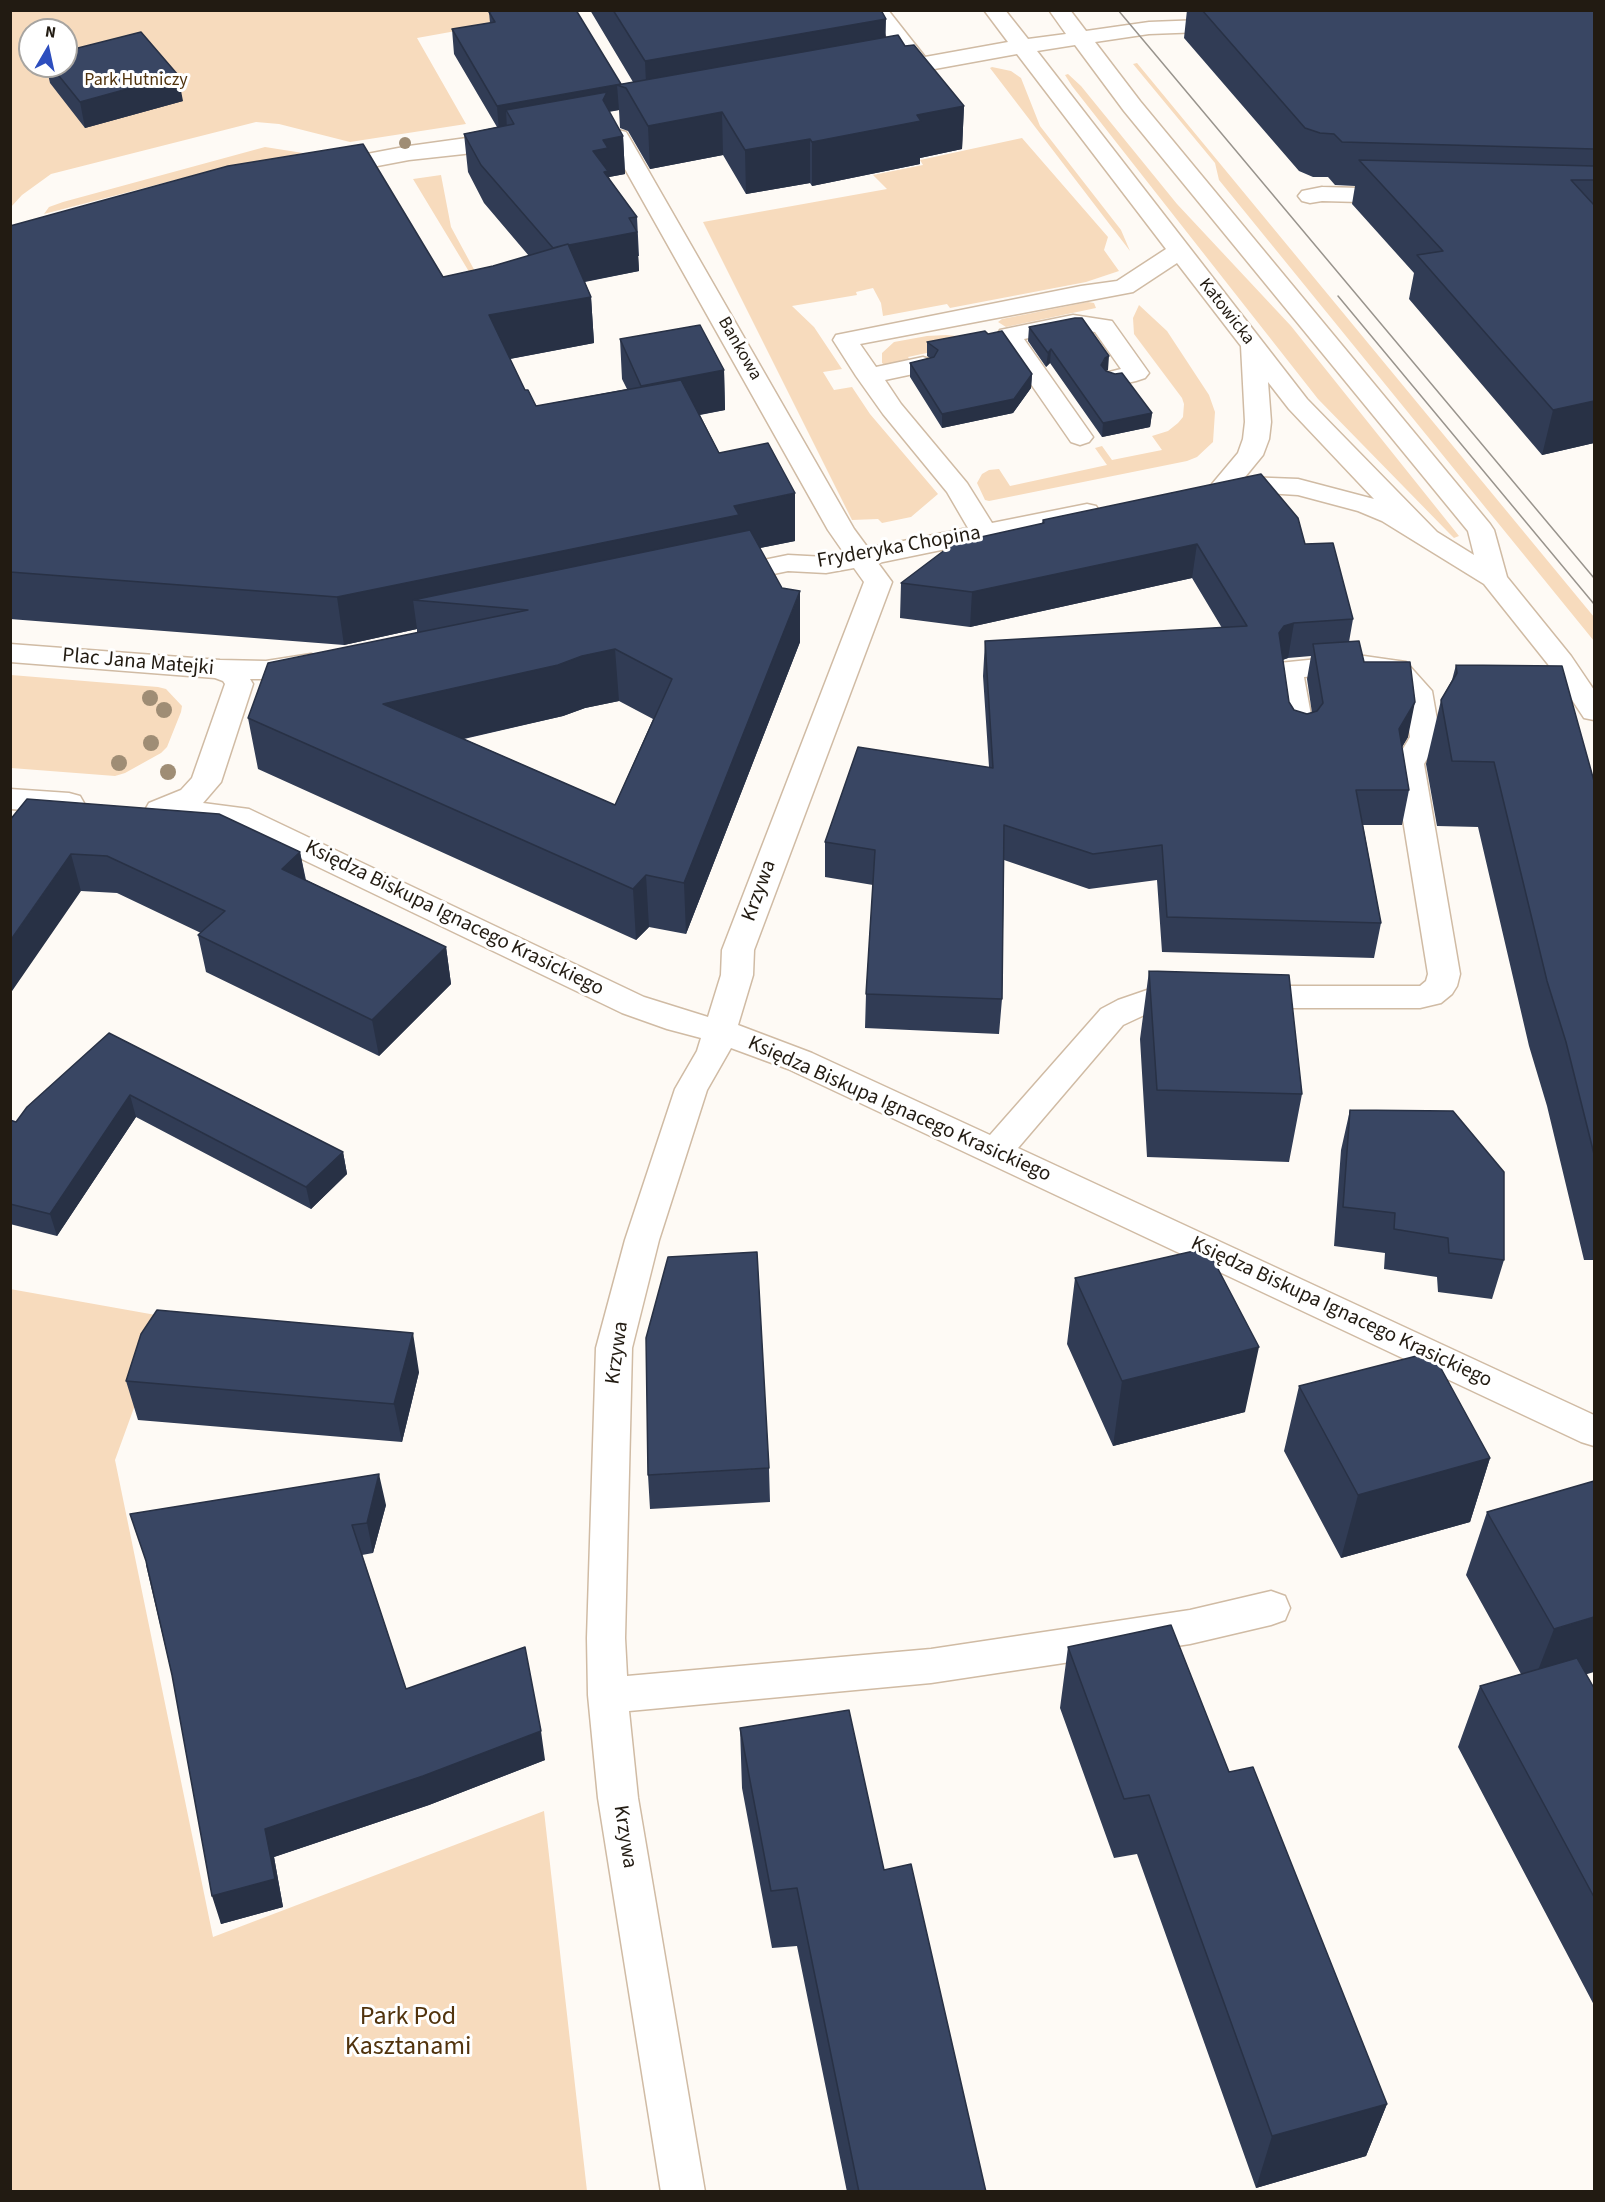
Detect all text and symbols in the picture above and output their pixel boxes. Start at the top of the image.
north arrow [18,18,78,78]
text: N [44,20,57,44]
park label: Park Hutniczy [84,70,188,92]
street label: Katowicka [1193,275,1259,349]
street label: Bankowa [712,313,766,385]
street label: Fryderyka Chopina [815,521,983,575]
street label: Plac Jana Matejki [61,644,215,682]
street label: Księdza Biskupa Ignacego Krasickiego [300,835,608,1003]
street label: Krzywa [737,857,783,925]
street label: Księdza Biskupa Ignacego Krasickiego [743,1032,1055,1188]
street label: Księdza Biskupa Ignacego Krasickiego [1186,1232,1496,1394]
street label: Krzywa [601,1320,635,1386]
street label: Krzywa [607,1804,641,1870]
park label: Park Pod Kasztanami [345,2002,471,2064]

